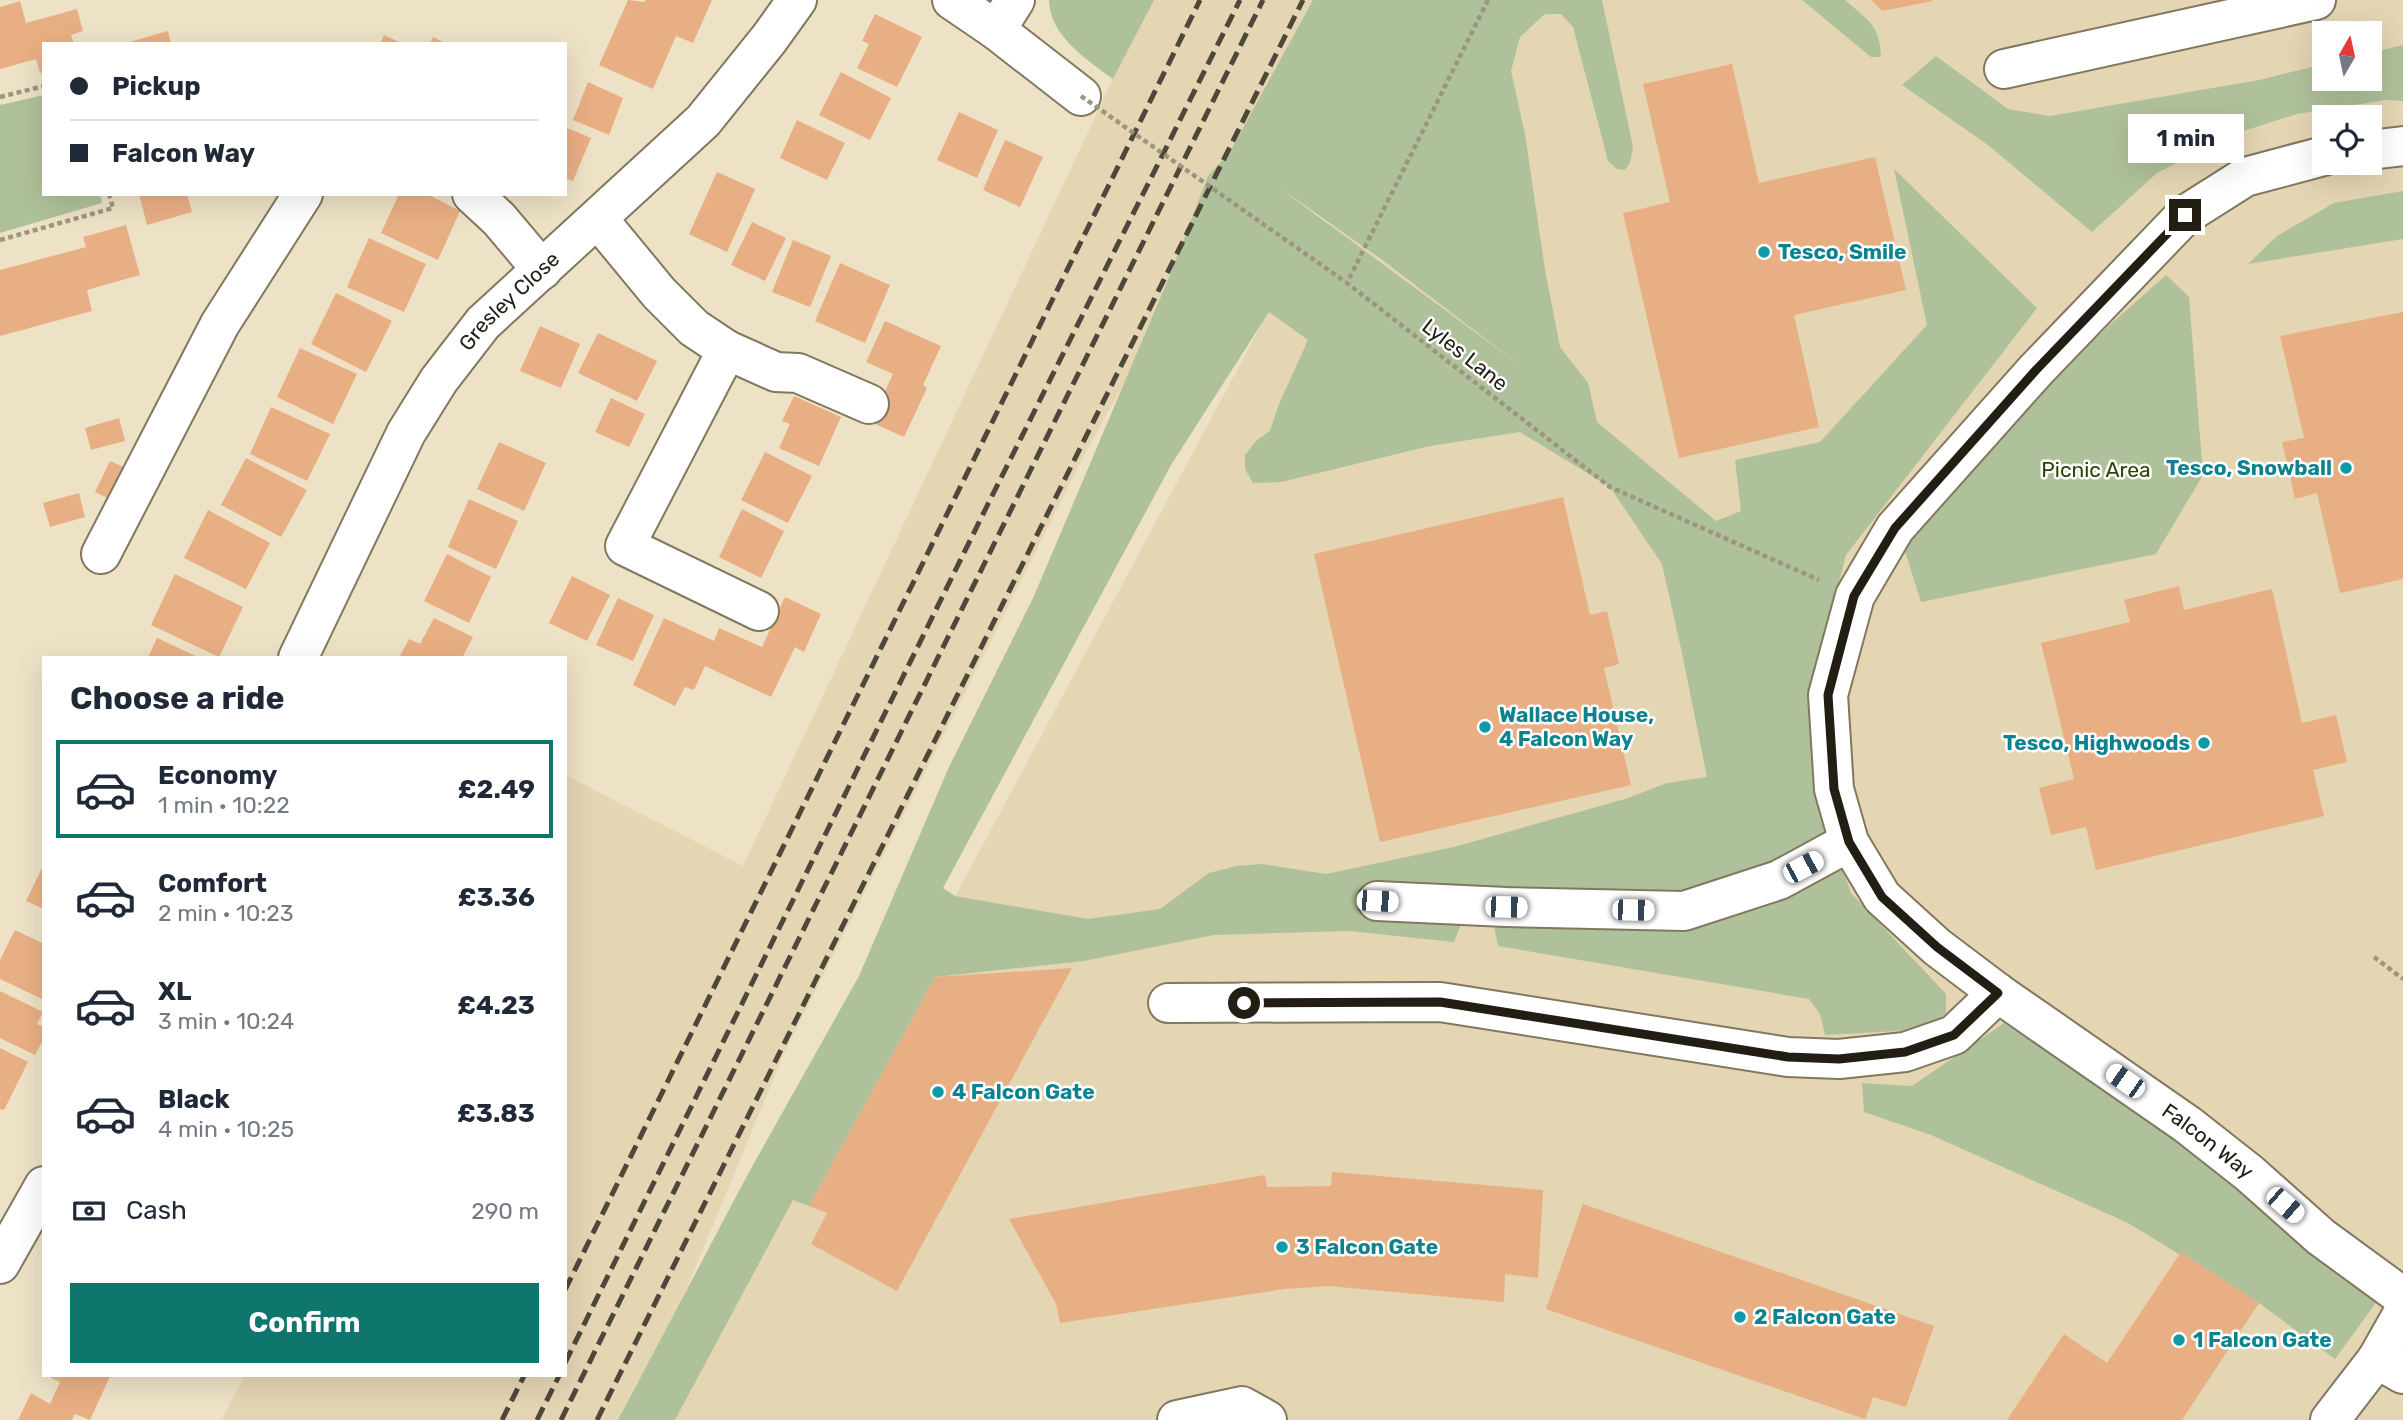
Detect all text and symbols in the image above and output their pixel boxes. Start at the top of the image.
north arrow [2312,21,2382,91]
map controls [2312,21,2382,175]
text: Pickup [112,71,201,102]
button: locate [2312,105,2382,175]
callout: 1 min [2127,114,2243,162]
text: 1 min [2157,124,2215,152]
text: Falcon Way [112,138,255,169]
route end [2169,199,2201,231]
place label: Tesco, Smile [1778,239,1907,264]
marker: Tesco, Smile [1756,244,1772,260]
street label: Gresley Close [453,246,564,355]
street label: Lyles Lane [1417,313,1513,396]
place label: Tesco, Snowball [2166,455,2332,480]
park label: Picnic Area [2041,457,2151,482]
marker: Tesco, Snowball [2338,460,2354,476]
text: Choose a ride [70,679,284,717]
place label: Wallace House, 4 Falcon Way [1499,702,1654,751]
marker: Wallace House, 4 Falcon Way [1477,719,1493,735]
place label: Tesco, Highwoods [2003,730,2190,755]
marker: Tesco, Highwoods [2196,735,2212,751]
icon: car [74,758,137,821]
text: Economy [158,760,277,791]
text: £2.49 [458,774,535,805]
text: 1 min · 10:22 [158,791,290,819]
car [1780,848,1827,886]
icon: car [74,866,137,929]
text: Comfort [158,868,267,899]
text: £3.36 [458,882,535,913]
car [1356,889,1399,913]
car [1485,896,1528,918]
text: 2 min · 10:23 [158,899,294,927]
car [1612,899,1655,921]
icon: car [74,974,137,1037]
text: XL [158,976,191,1007]
route start [1228,987,1260,1019]
text: £4.23 [457,990,535,1021]
text: 3 min · 10:24 [158,1007,294,1035]
car [2102,1060,2149,1102]
place label: 4 Falcon Gate [952,1079,1095,1104]
icon: car [74,1082,137,1145]
text: Black [158,1084,230,1115]
marker: 4 Falcon Gate [930,1084,946,1100]
text: £3.83 [457,1098,535,1129]
street label: Falcon Way [2157,1098,2259,1184]
text: 4 min · 10:25 [158,1115,294,1143]
car [2263,1183,2308,1227]
icon: cash [70,1192,108,1230]
text: Cash [126,1195,187,1226]
text: 290 m [471,1197,539,1225]
place label: 3 Falcon Gate [1296,1234,1438,1259]
marker: 3 Falcon Gate [1274,1239,1290,1255]
button: Confirm [70,1283,539,1363]
place label: 2 Falcon Gate [1754,1304,1896,1329]
marker: 2 Falcon Gate [1732,1309,1748,1325]
place label: 1 Falcon Gate [2193,1327,2332,1352]
marker: 1 Falcon Gate [2171,1332,2187,1348]

